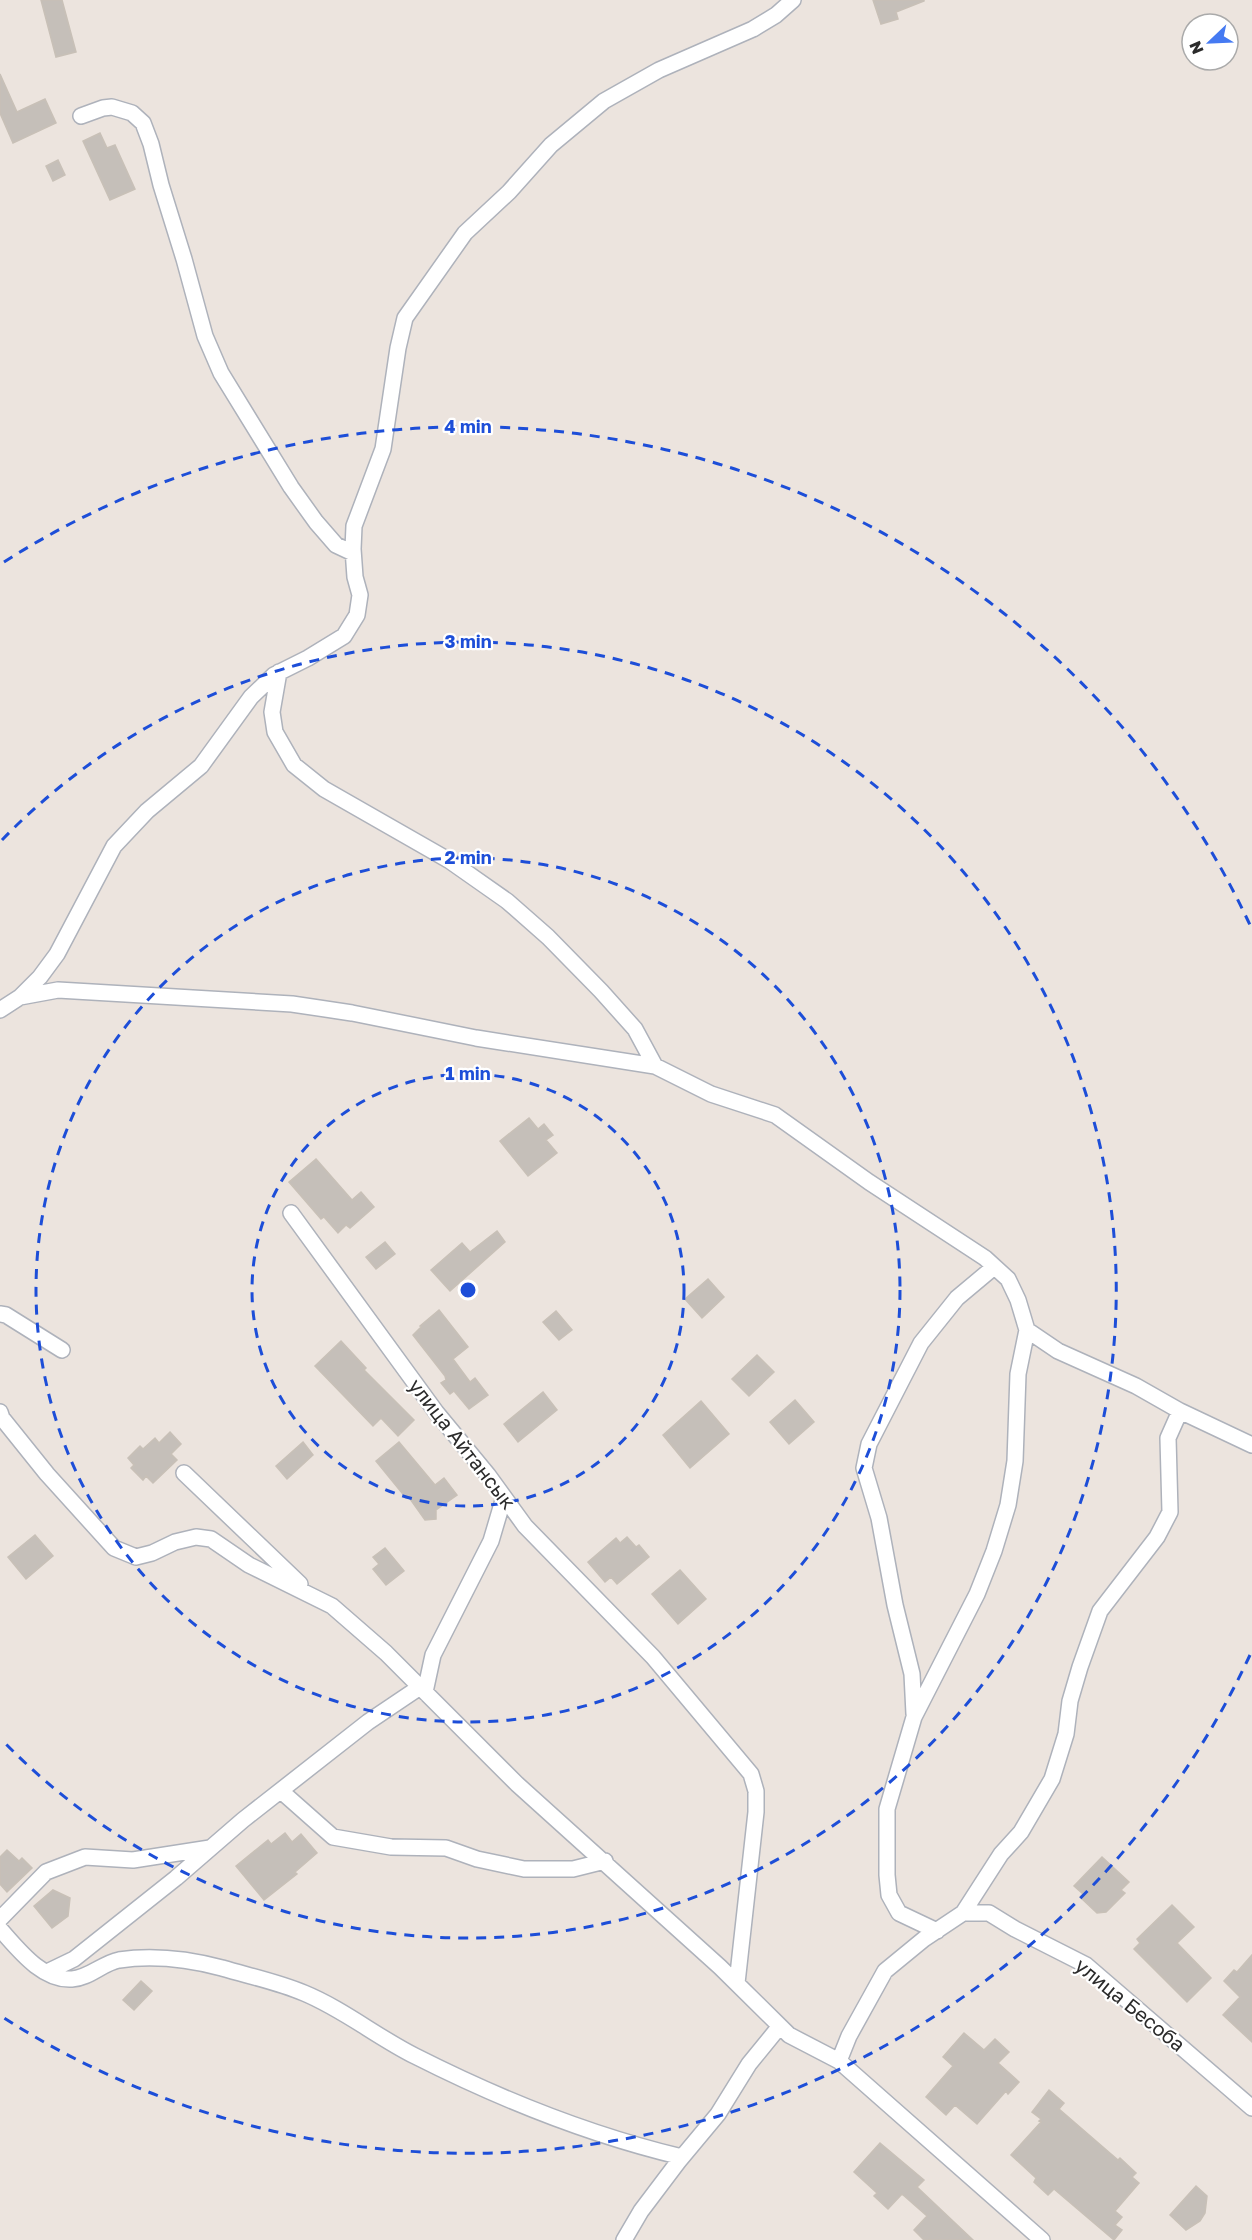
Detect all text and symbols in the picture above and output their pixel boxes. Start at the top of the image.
north arrow [1180,12,1240,72]
text: N [1185,38,1208,57]
text: 4 min [444,415,492,437]
text: 3 min [444,630,492,652]
text: 2 min [444,846,492,868]
text: 1 min [445,1062,491,1084]
centre of rings [458,1280,478,1300]
street label: улица Айтансык [404,1373,521,1513]
street label: улица Бесоба [1071,1953,1190,2056]

